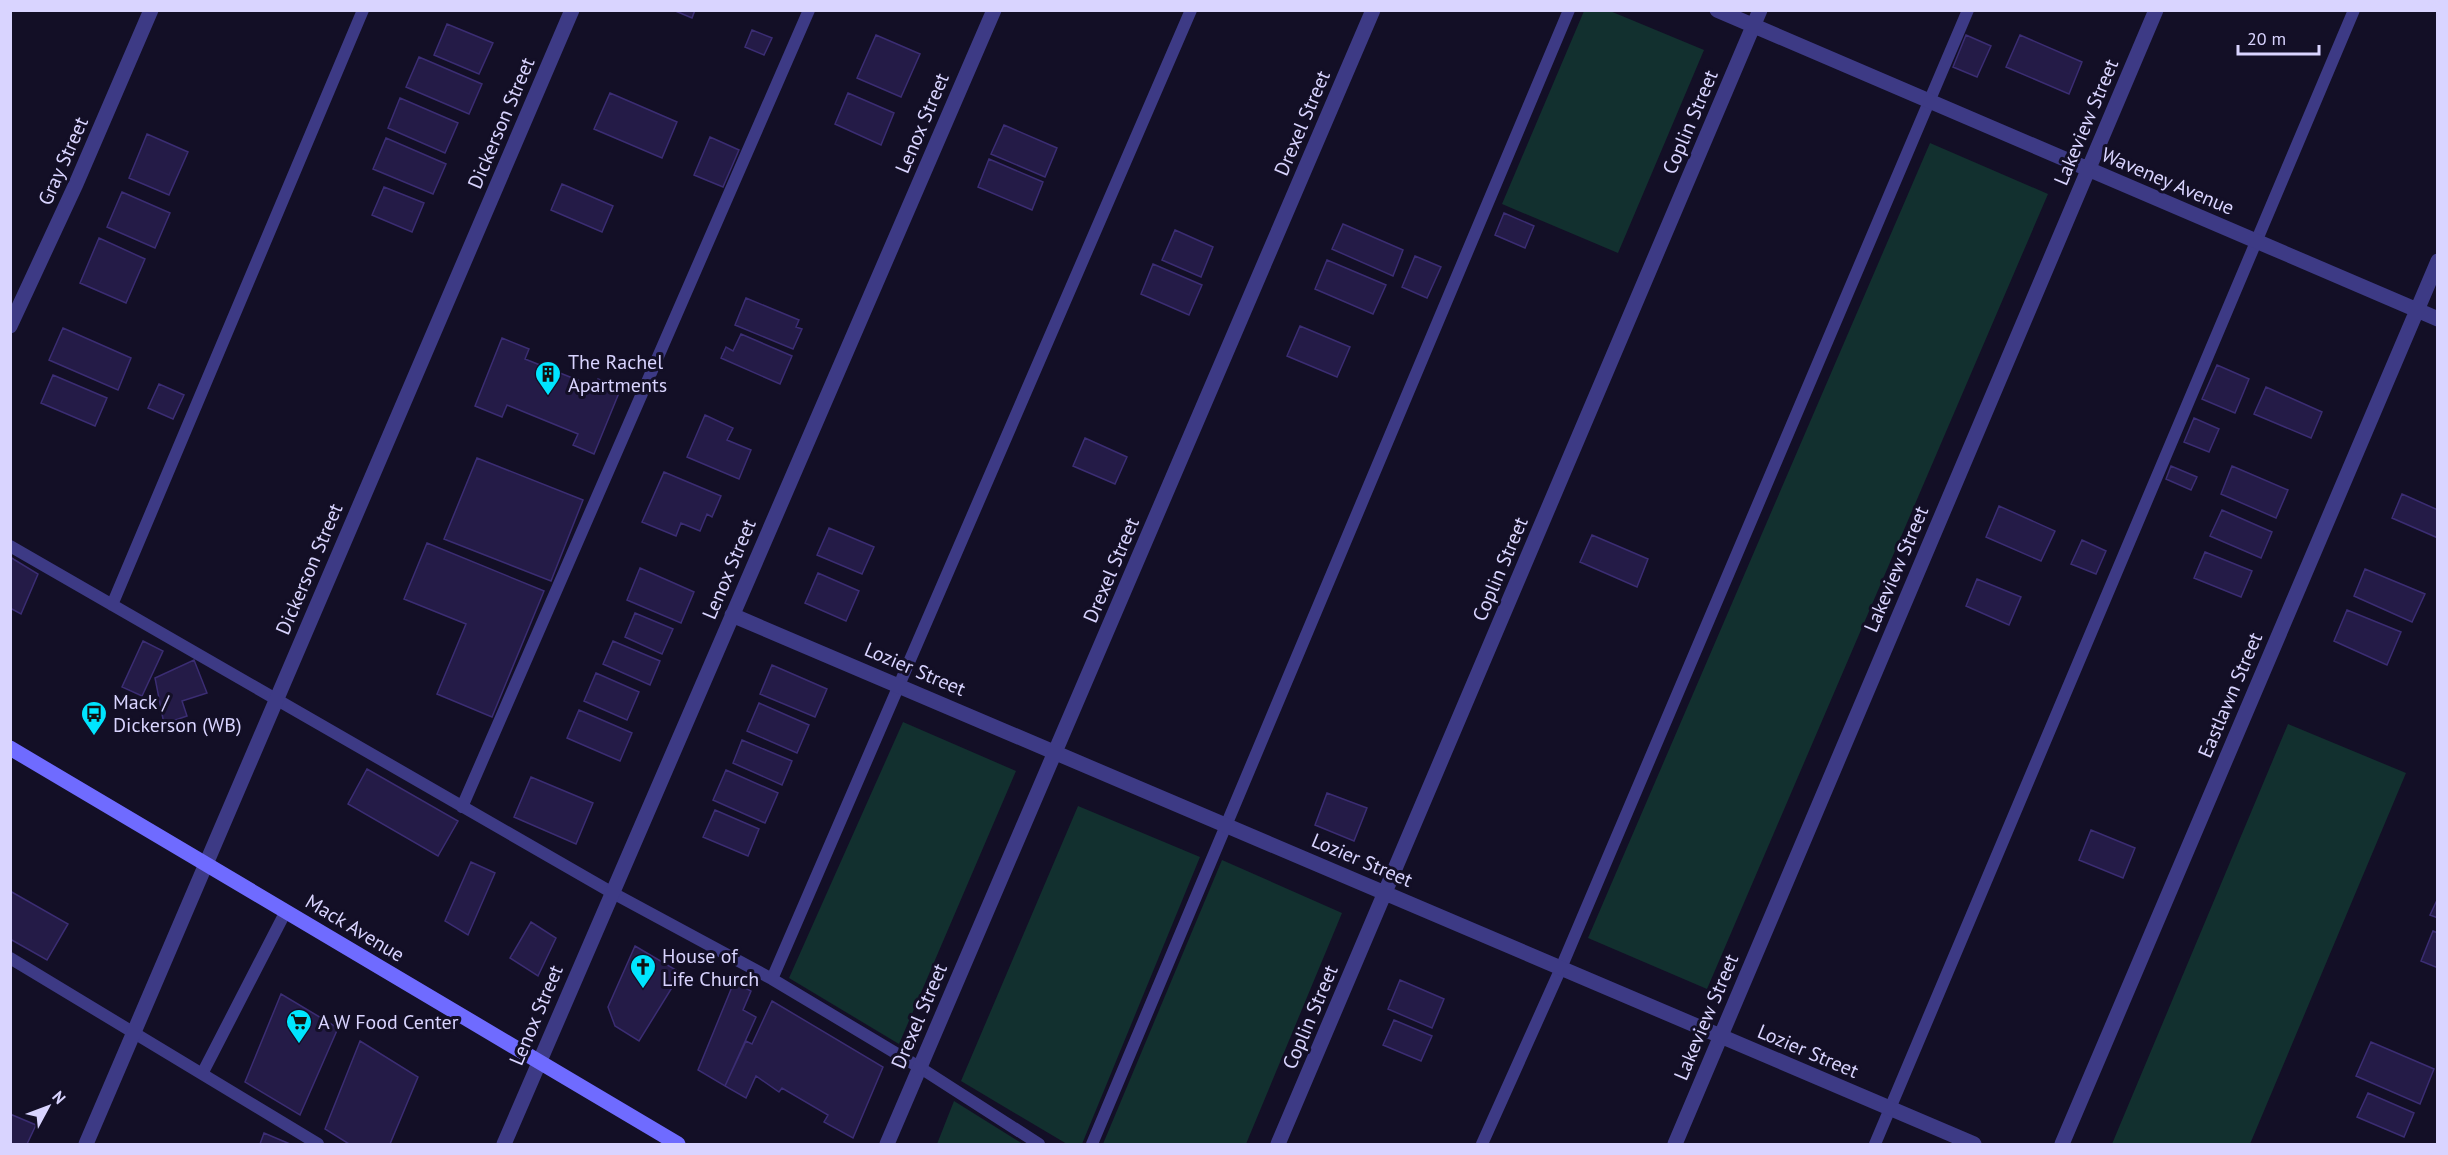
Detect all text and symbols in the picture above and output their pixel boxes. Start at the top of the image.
scale bar [2238,18,2319,56]
text: 20 m [2247,27,2286,50]
street label: Dickerson Street [462,53,540,193]
street label: Lakeview Street [2048,55,2124,189]
street label: Drexel Street [1268,66,1336,180]
street label: Coplin Street [1656,66,1724,178]
street label: Lenox Street [889,69,955,177]
street label: Gray Street [32,113,94,209]
street label: Waveney Avenue [2098,141,2238,221]
place label: The Rachel Apartments [568,349,667,398]
building icon: The Rachel Apartments [533,359,563,397]
street label: Dickerson Street [270,499,348,639]
street label: Lakeview Street [1858,502,1934,636]
street label: Drexel Street [1077,513,1145,627]
street label: Coplin Street [1466,513,1534,625]
street label: Lenox Street [696,515,762,623]
street label: Eastlawn Street [2192,628,2268,762]
street label: Lozier Street [861,636,970,702]
place label: Mack / Dickerson (WB) [113,689,242,738]
bus stop icon: Mack / Dickerson (WB) [79,699,109,737]
street label: Lozier Street [1308,827,1417,893]
street label: Mack Avenue [301,888,409,968]
place label: House of Life Church [662,943,759,992]
street label: Lakeview Street [1668,950,1744,1084]
church icon: House of Life Church [628,952,658,990]
street label: Drexel Street [885,959,953,1073]
street label: Lenox Street [503,961,569,1069]
street label: Coplin Street [1276,961,1344,1073]
supermarket icon: A W Food Center [284,1007,314,1045]
place label: A W Food Center [318,1009,459,1035]
street label: Lozier Street [1754,1018,1863,1084]
north arrow [18,1077,78,1137]
text: N [48,1087,70,1108]

